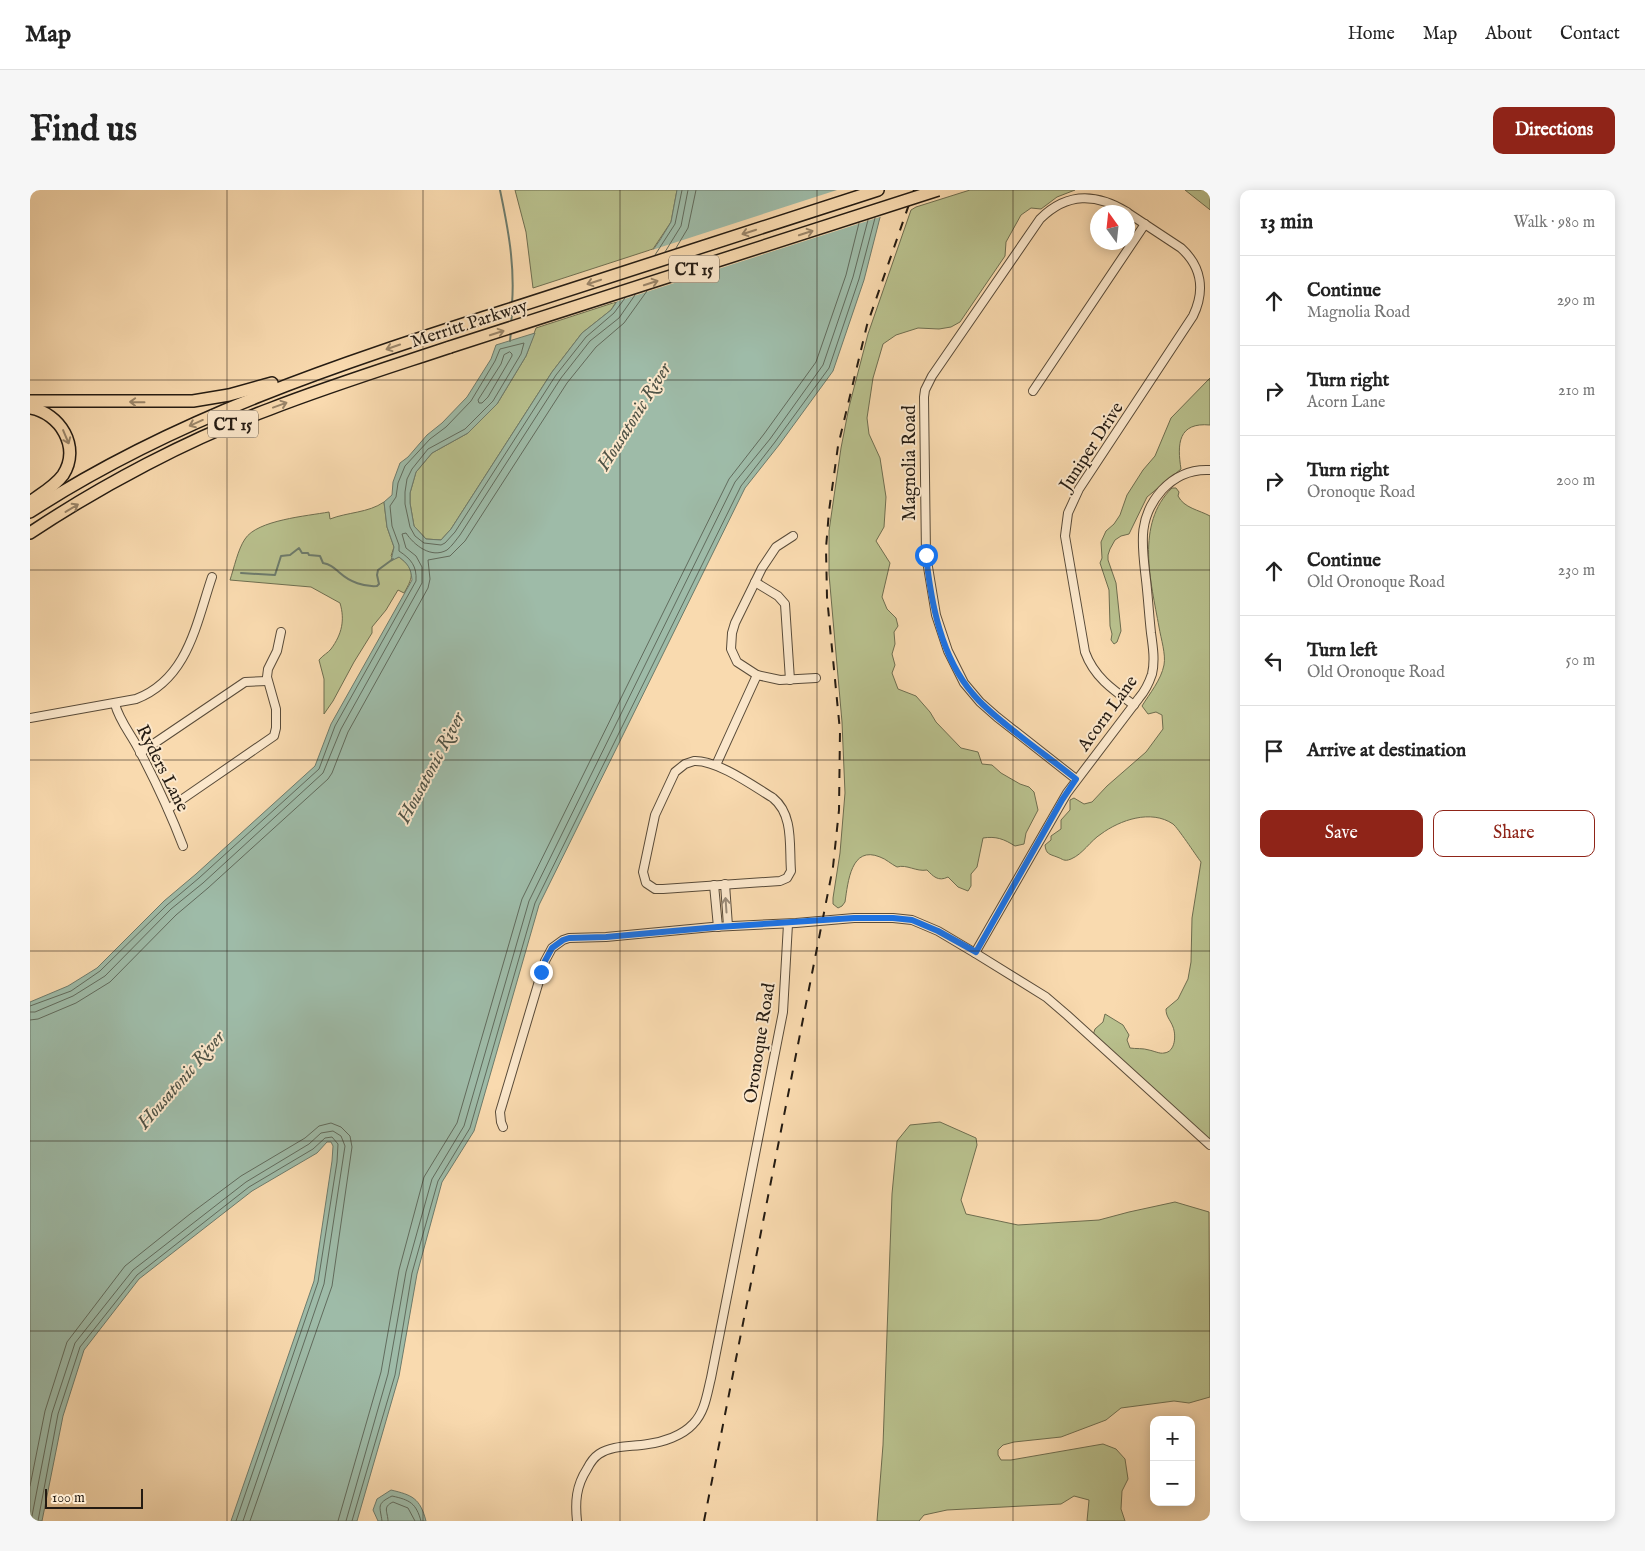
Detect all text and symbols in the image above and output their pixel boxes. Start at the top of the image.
text: Map [25,19,71,50]
text: Home [1348,23,1395,46]
text: Map [1423,23,1457,46]
text: About [1485,23,1532,46]
text: Contact [1560,23,1620,46]
button: Directions [1493,107,1615,154]
text: Find us [30,108,137,153]
north arrow [1090,205,1135,250]
text: 13 min [1260,209,1313,236]
text: Walk · 980 m [1513,213,1595,233]
one-way arrow [797,227,813,237]
one-way arrow [741,228,757,237]
road number: CT 15 [669,256,719,282]
one-way arrow [586,277,602,287]
one-way arrow [643,277,659,287]
text: Continue [1307,279,1381,303]
icon: ahead [1260,287,1288,315]
text: 290 m [1557,291,1595,311]
street label: Merritt Parkway [408,295,531,354]
text: Magnolia Road [1307,303,1410,323]
one-way arrow [488,327,504,337]
one-way arrow [385,343,401,353]
water label: Housatonic River [592,358,678,476]
text: Turn right [1307,369,1389,393]
icon: right [1260,377,1288,405]
text: 210 m [1558,381,1595,401]
text: Acorn Lane [1307,393,1385,413]
one-way arrow [129,397,146,407]
street label: Juniper Drive [1054,398,1129,497]
one-way arrow [272,400,287,409]
street label: Magnolia Road [899,405,922,521]
road number: CT 15 [208,410,258,438]
one-way arrow [188,419,203,428]
one-way arrow [61,429,71,444]
text: Turn right [1307,459,1389,483]
icon: right [1260,467,1288,495]
text: 200 m [1556,471,1595,491]
text: Oronoque Road [1307,483,1415,503]
one-way arrow [64,502,78,512]
route start [915,544,938,567]
text: Continue [1307,549,1381,573]
icon: ahead [1260,557,1288,585]
text: 230 m [1558,561,1595,581]
text: Old Oronoque Road [1307,573,1445,593]
text: Turn left [1307,639,1378,663]
icon: left [1260,647,1288,675]
text: 50 m [1566,651,1595,671]
text: Old Oronoque Road [1307,663,1445,683]
street label: Acorn Lane [1072,671,1143,757]
water label: Housatonic River [392,707,472,828]
street label: Ryders Lane [130,721,193,816]
icon: arrive [1260,737,1288,765]
text: Arrive at destination [1307,739,1466,763]
button: Save [1260,810,1423,857]
button: Share [1433,810,1595,857]
one-way arrow [722,897,731,913]
route end [530,961,553,984]
street label: Oronoque Road [740,981,781,1105]
water label: Housatonic River [132,1025,232,1135]
map controls [1150,1416,1195,1506]
button: + [1150,1416,1195,1461]
button: − [1150,1461,1195,1506]
scale bar [45,1486,142,1509]
text: 100 m [52,1489,85,1507]

